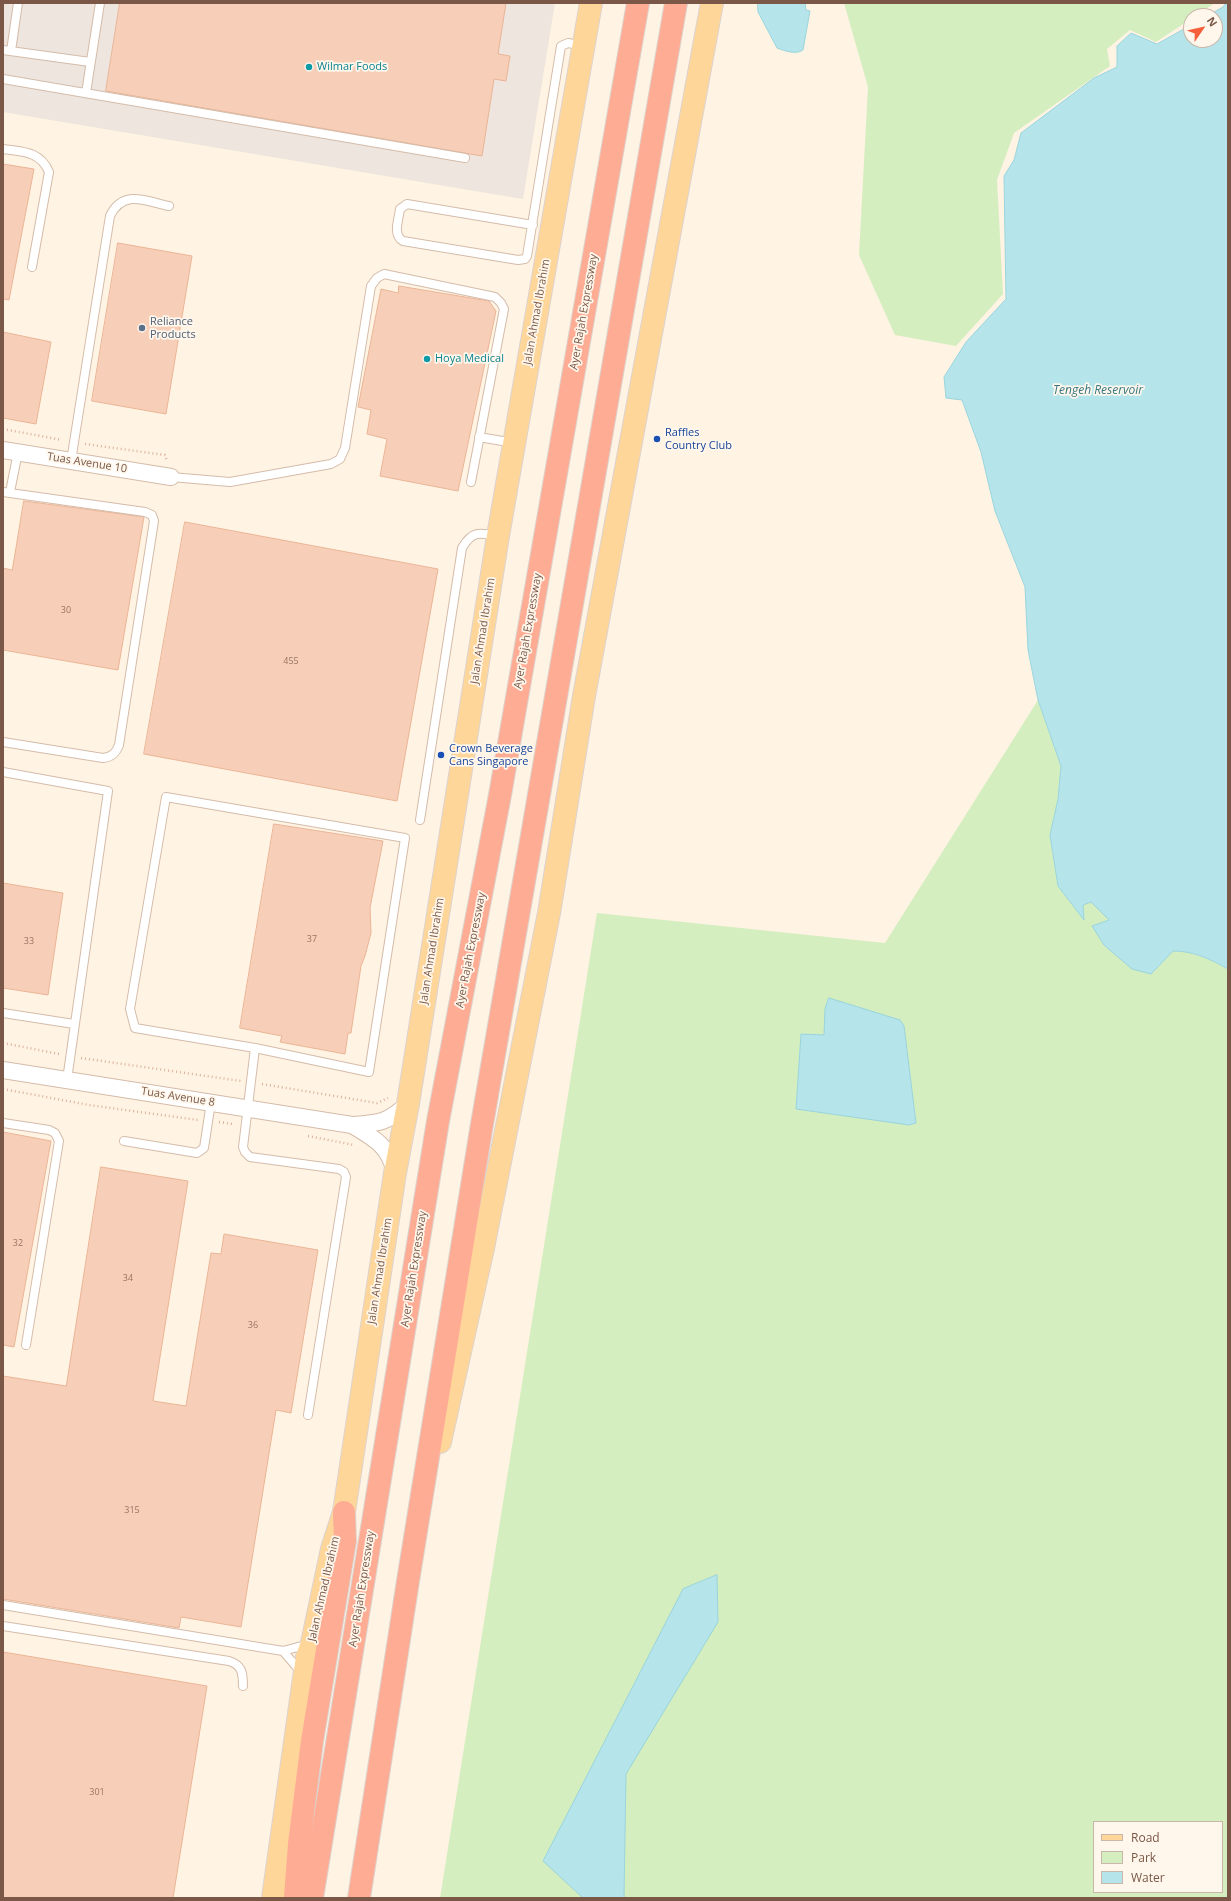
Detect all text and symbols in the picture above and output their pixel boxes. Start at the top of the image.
north arrow [1183,8,1223,48]
text: N [1204,14,1221,29]
place label: Wilmar Foods [317,60,387,74]
marker: Wilmar Foods [304,62,314,72]
street label: Ayer Rajah Expressway [567,253,601,371]
street label: Jalan Ahmad Ibrahim [521,258,553,366]
place label: Reliance Products [150,315,196,341]
marker: Reliance Products [137,323,147,333]
place label: Hoya Medical [435,352,504,366]
marker: Hoya Medical [422,354,432,364]
water label: Tengeh Reservoir [1053,384,1143,398]
place label: Raffles Country Club [665,426,732,452]
marker: Raffles Country Club [652,434,662,444]
street label: Tuas Avenue 10 [46,450,128,476]
street label: Ayer Rajah Expressway [511,572,545,690]
street label: Jalan Ahmad Ibrahim [468,577,498,685]
house number: 30 [61,605,71,615]
house number: 455 [283,656,299,666]
place label: Crown Beverage Cans Singapore [449,742,533,768]
marker: Crown Beverage Cans Singapore [436,750,446,760]
street label: Ayer Rajah Expressway [453,891,489,1009]
street label: Jalan Ahmad Ibrahim [417,897,447,1005]
house number: 37 [307,934,317,944]
house number: 33 [24,936,34,946]
street label: Tuas Avenue 8 [140,1085,216,1109]
street label: Ayer Rajah Expressway [398,1210,430,1328]
street label: Jalan Ahmad Ibrahim [365,1217,395,1325]
house number: 32 [13,1238,23,1248]
house number: 34 [123,1273,133,1283]
house number: 36 [248,1320,258,1330]
house number: 315 [124,1505,140,1515]
street label: Ayer Rajah Expressway [346,1530,378,1648]
street label: Jalan Ahmad Ibrahim [306,1535,342,1643]
house number: 301 [89,1787,105,1797]
legend [1093,1821,1223,1893]
text: Road [1131,1829,1160,1846]
text: Park [1131,1849,1156,1866]
text: Water [1131,1869,1165,1886]

